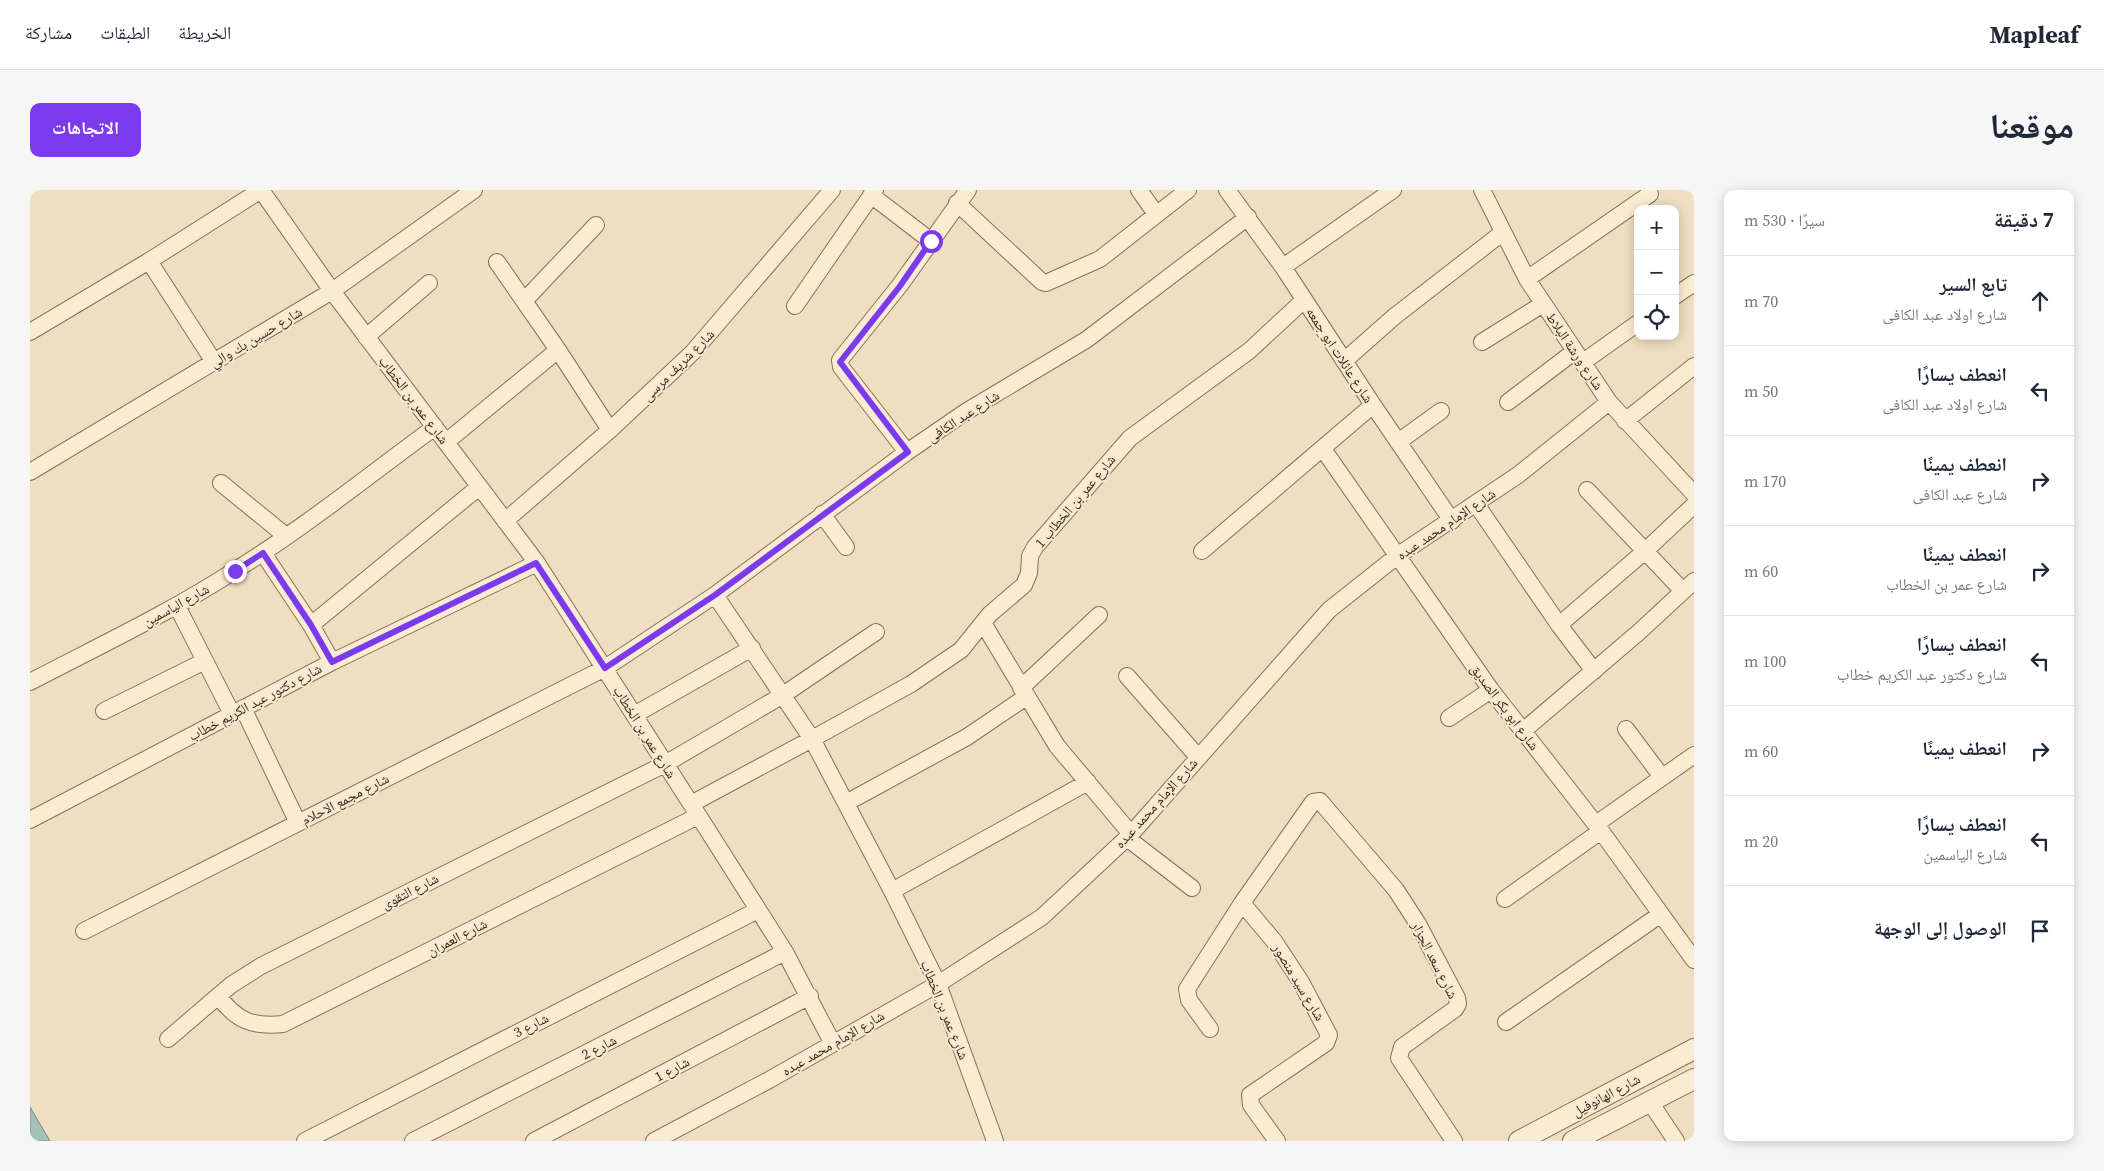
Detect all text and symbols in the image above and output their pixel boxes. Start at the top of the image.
text: Mapleaf [1990,18,2079,51]
text: مشاركة [25,20,72,45]
text: الطبقات [100,20,150,45]
text: الخريطة [178,20,231,45]
text: موقعنا [1989,102,2074,150]
button: الاتجاهات [30,103,141,157]
map controls [1634,205,1679,340]
button: + [1634,205,1679,250]
text: 7 دقيقة [1994,205,2054,234]
text: سيرًا · 530 m [1744,209,1825,231]
route start [920,230,943,253]
button: − [1634,250,1679,295]
text: تابع السير [1940,271,2007,297]
icon: ahead [2026,287,2054,315]
text: 70 m [1744,290,1778,312]
button: locate [1634,295,1679,340]
street label: شارع حسين بك والي [206,302,307,374]
street label: شارع عائلات ابو جمعه [1301,303,1379,407]
text: شارع اولاد عبد الكافى [1883,303,2007,325]
street label: شارع ورشة البلاط [1541,308,1609,394]
street label: شارع شريف مرسى [637,324,719,406]
street label: شارع عمر بن الخطاب [374,352,454,448]
text: انعطف يسارًا [1917,361,2007,387]
icon: left [2026,377,2054,405]
text: 50 m [1744,380,1778,402]
street label: شارع عبد الكافى [923,385,1003,447]
text: شارع اولاد عبد الكافى [1883,393,2007,415]
street label: شارع عمر بن الخطاب 1 [1030,450,1120,552]
text: انعطف يمينًا [1922,451,2007,477]
icon: right [2026,467,2054,495]
text: 170 m [1744,470,1786,492]
street label: شارع الإمام محمد عبده [1393,483,1499,565]
text: شارع عبد الكافى [1912,483,2007,505]
text: انعطف يمينًا [1922,541,2007,567]
icon: right [2026,557,2054,585]
route end [224,560,247,583]
text: 60 m [1744,560,1778,582]
text: شارع عمر بن الخطاب [1886,573,2007,595]
street label: شارع الياسمين [139,579,213,631]
text: انعطف يسارًا [1917,631,2007,657]
icon: left [2026,647,2054,675]
text: 100 m [1744,650,1786,672]
street label: شارع دكتور عبد الكريم خطاب [185,658,325,746]
street label: شارع ابو بكر الصديق [1466,660,1544,754]
text: شارع دكتور عبد الكريم خطاب [1837,663,2007,685]
street label: شارع عمر بن الخطاب [609,682,681,782]
text: انعطف يمينًا [1922,735,2007,761]
icon: right [2026,737,2054,765]
text: 60 m [1744,740,1778,762]
street label: شارع الإمام محمد عبده [1110,753,1202,853]
street label: شارع مجمع الاحلام [298,768,392,830]
text: انعطف يسارًا [1917,811,2007,837]
icon: left [2026,827,2054,855]
text: 20 m [1744,830,1778,852]
text: شارع الياسمين [1924,843,2007,865]
street label: شارع التقوى [378,868,442,914]
street label: شارع العمران [424,913,490,961]
text: الوصول إلى الوجهة [1874,915,2007,941]
street label: شارع سعد الجزار [1406,917,1463,1002]
icon: arrive [2026,917,2054,945]
street label: شارع سيد منصور [1267,939,1330,1025]
street label: شارع عمر بن الخطاب [916,957,974,1063]
street label: شارع الإمام محمد عبده [778,1005,888,1081]
street label: شارع 3 [510,1008,552,1042]
street label: شارع 2 [578,1030,620,1064]
street label: شارع 1 [651,1052,693,1086]
street label: شارع الهانوفيل [1568,1069,1644,1121]

